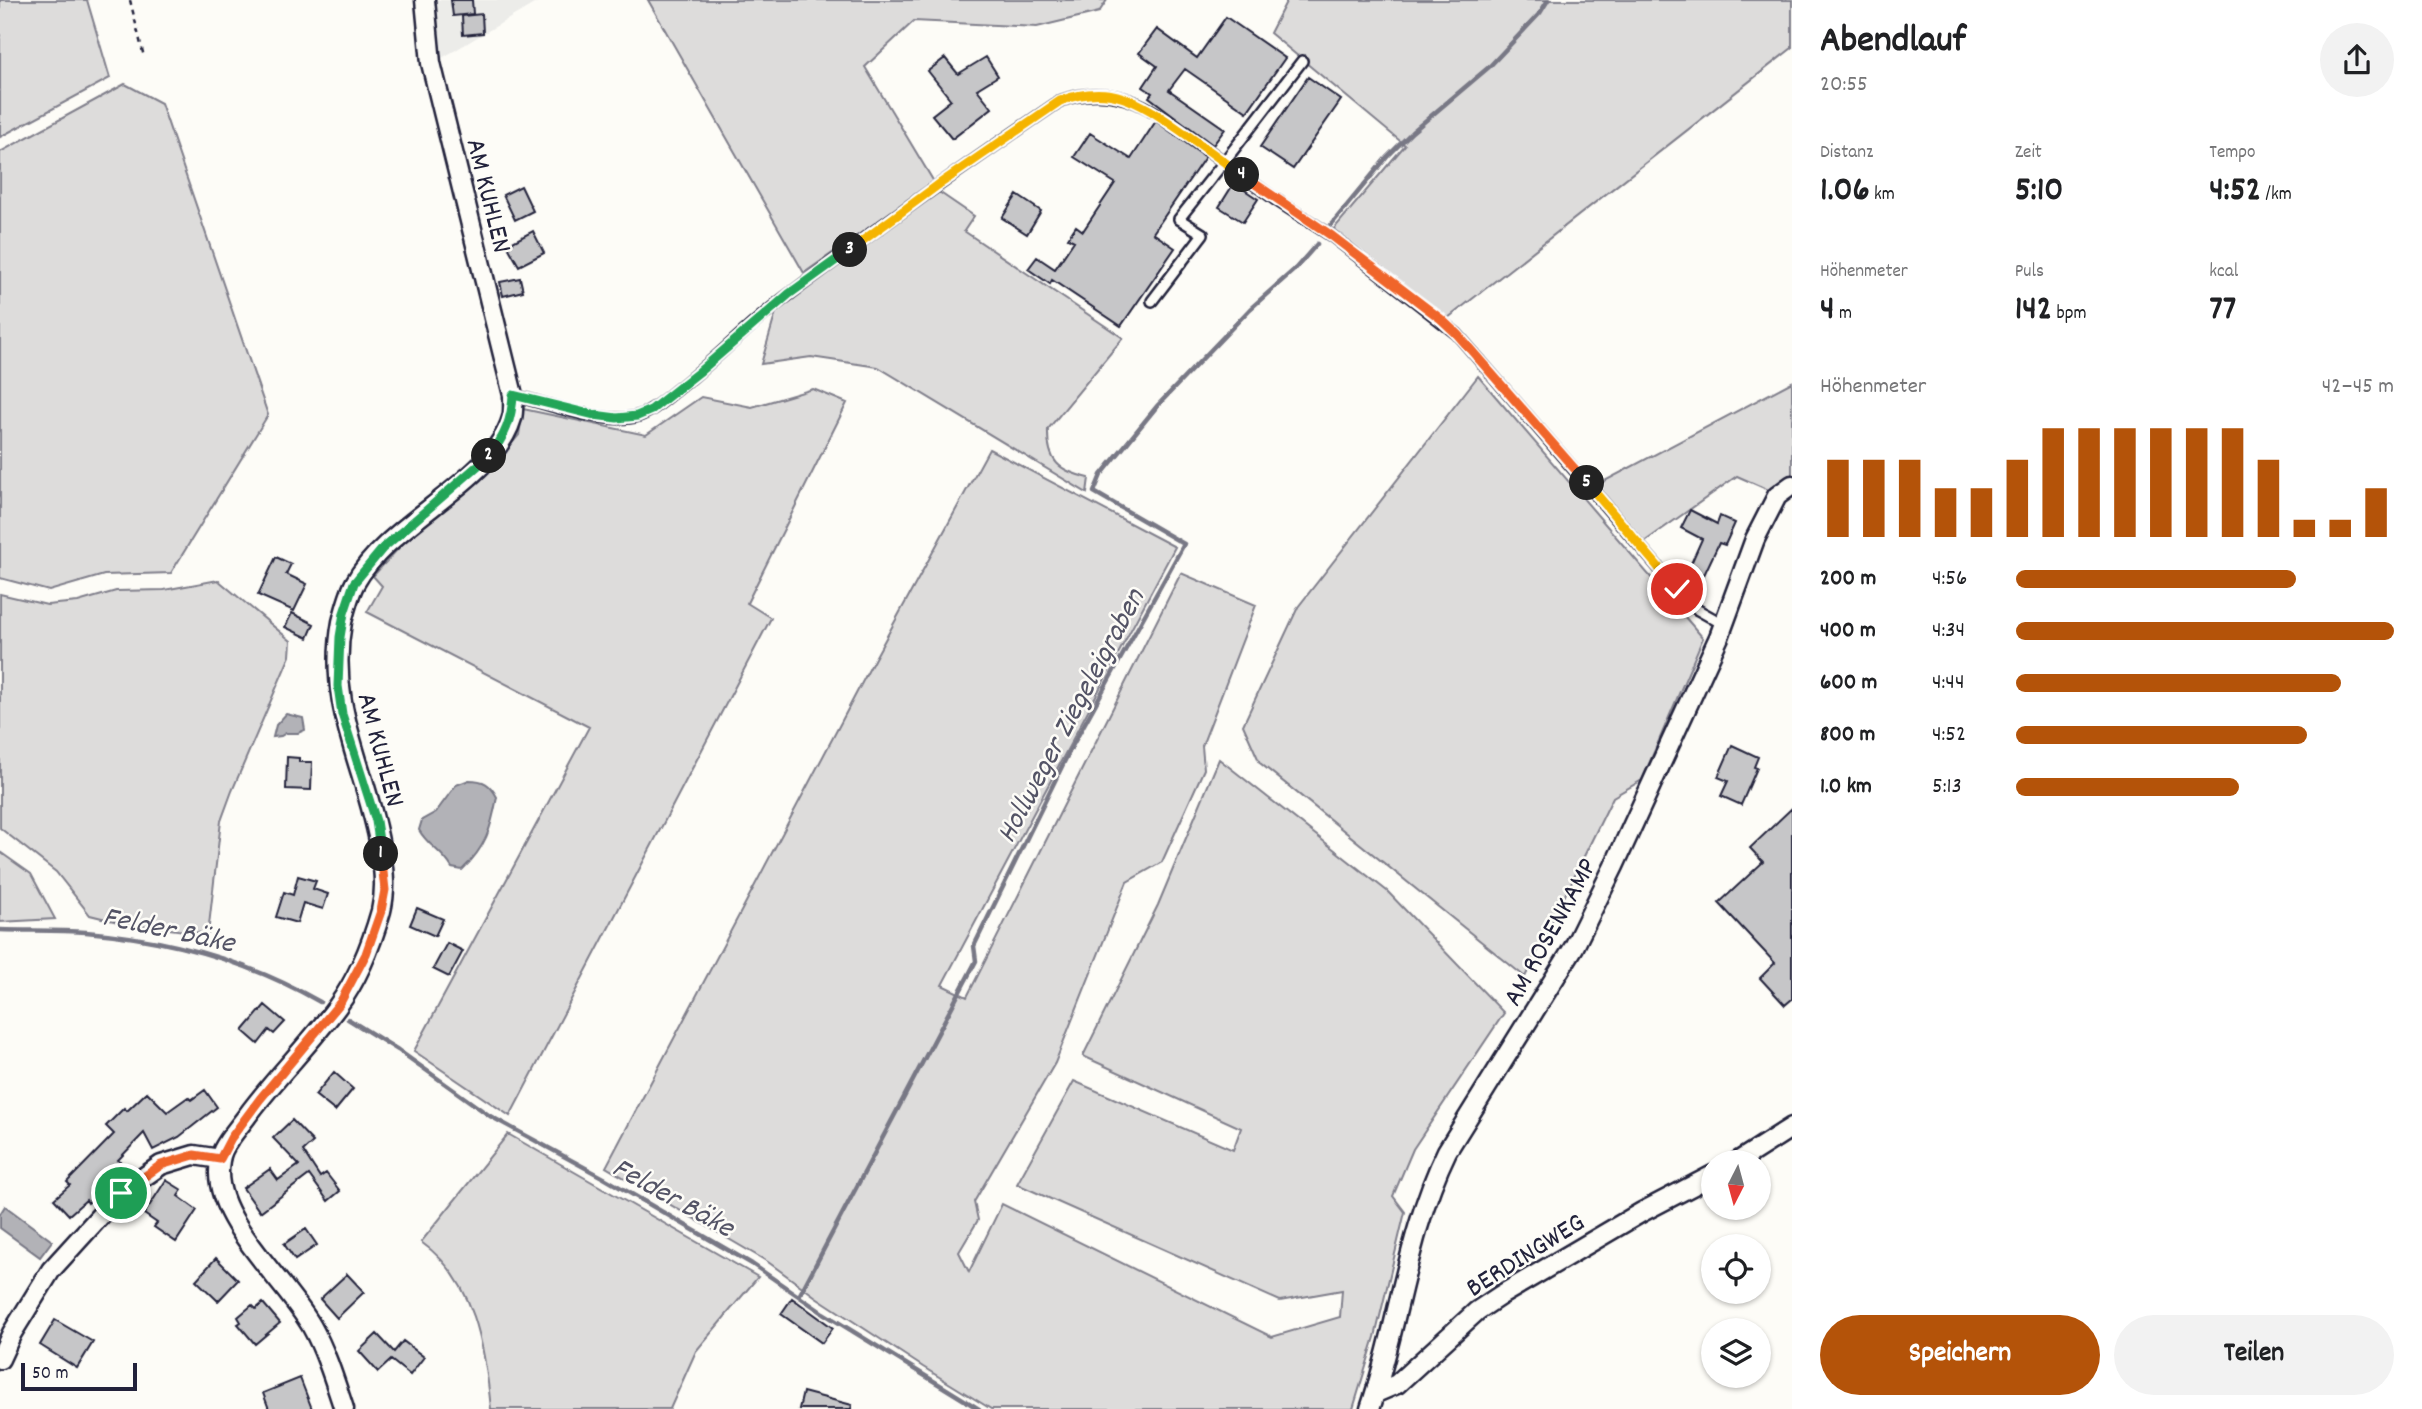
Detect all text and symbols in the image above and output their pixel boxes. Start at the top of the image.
text: Abendlauf [1820,15,1966,70]
button: share [2320,23,2394,97]
text: 20:55 [1820,69,1868,102]
street label: AM KUHLEN [453,135,520,258]
text: Distanz [1820,140,1873,167]
text: Zeit [2015,140,2042,167]
text: Tempo [2209,140,2256,167]
pin: 4 [1224,158,1260,192]
text: 4 [1238,161,1245,188]
text: 1.06 [1820,167,1870,217]
text: 5:10 [2015,167,2063,217]
text: 4:52 [2209,167,2261,217]
text: km [1870,182,1895,209]
text: /km [2261,182,2292,209]
pin: 3 [832,232,868,268]
text: 3 [845,236,854,263]
text: Höhenmeter [1820,259,1908,286]
text: Puls [2015,259,2044,286]
text: kcal [2209,259,2238,286]
text: 4 [1820,286,1835,336]
text: 142 [2015,286,2052,336]
text: 77 [2209,286,2236,336]
text: m [1835,301,1852,328]
text: bpm [2052,301,2087,328]
text: Höhenmeter [1820,371,1926,404]
text: 42–45 m [2322,371,2394,404]
pin: 2 [472,438,506,474]
text: 2 [484,442,493,469]
pin: 5 [1570,466,1604,500]
text: 5 [1582,469,1591,496]
pin [1647,559,1707,619]
text: 200 m [1820,563,1876,596]
text: 4:56 [1932,563,1967,596]
icon: check [1658,570,1696,608]
water label: Hollweger Ziegeleigraben [988,581,1159,852]
text: 400 m [1820,615,1876,648]
text: 4:34 [1932,615,1965,648]
text: 600 m [1820,667,1877,700]
text: 4:44 [1932,667,1964,700]
street label: AM KUHLEN [344,689,413,812]
text: 800 m [1820,719,1875,752]
text: 4:52 [1932,719,1966,752]
text: 1.0 km [1820,771,1872,804]
text: 5:13 [1932,771,1962,804]
pin: 1 [364,836,398,872]
text: 1 [378,840,383,867]
street label: AM ROSENKAMP [1495,852,1610,1015]
water label: Felder Bäke [98,897,240,968]
water label: Felder Bäke [603,1149,742,1252]
north arrow [1701,1150,1771,1220]
map controls [1701,1150,1771,1388]
pin [91,1163,151,1223]
icon: arrive [102,1174,140,1212]
street label: BERDINGWEG [1459,1205,1594,1310]
button: locate [1701,1234,1771,1304]
button: Speichern [1820,1315,2100,1395]
button: Teilen [2114,1315,2394,1395]
button: layers [1701,1318,1771,1388]
scale bar [21,1360,136,1392]
text: 50 m [32,1361,69,1388]

